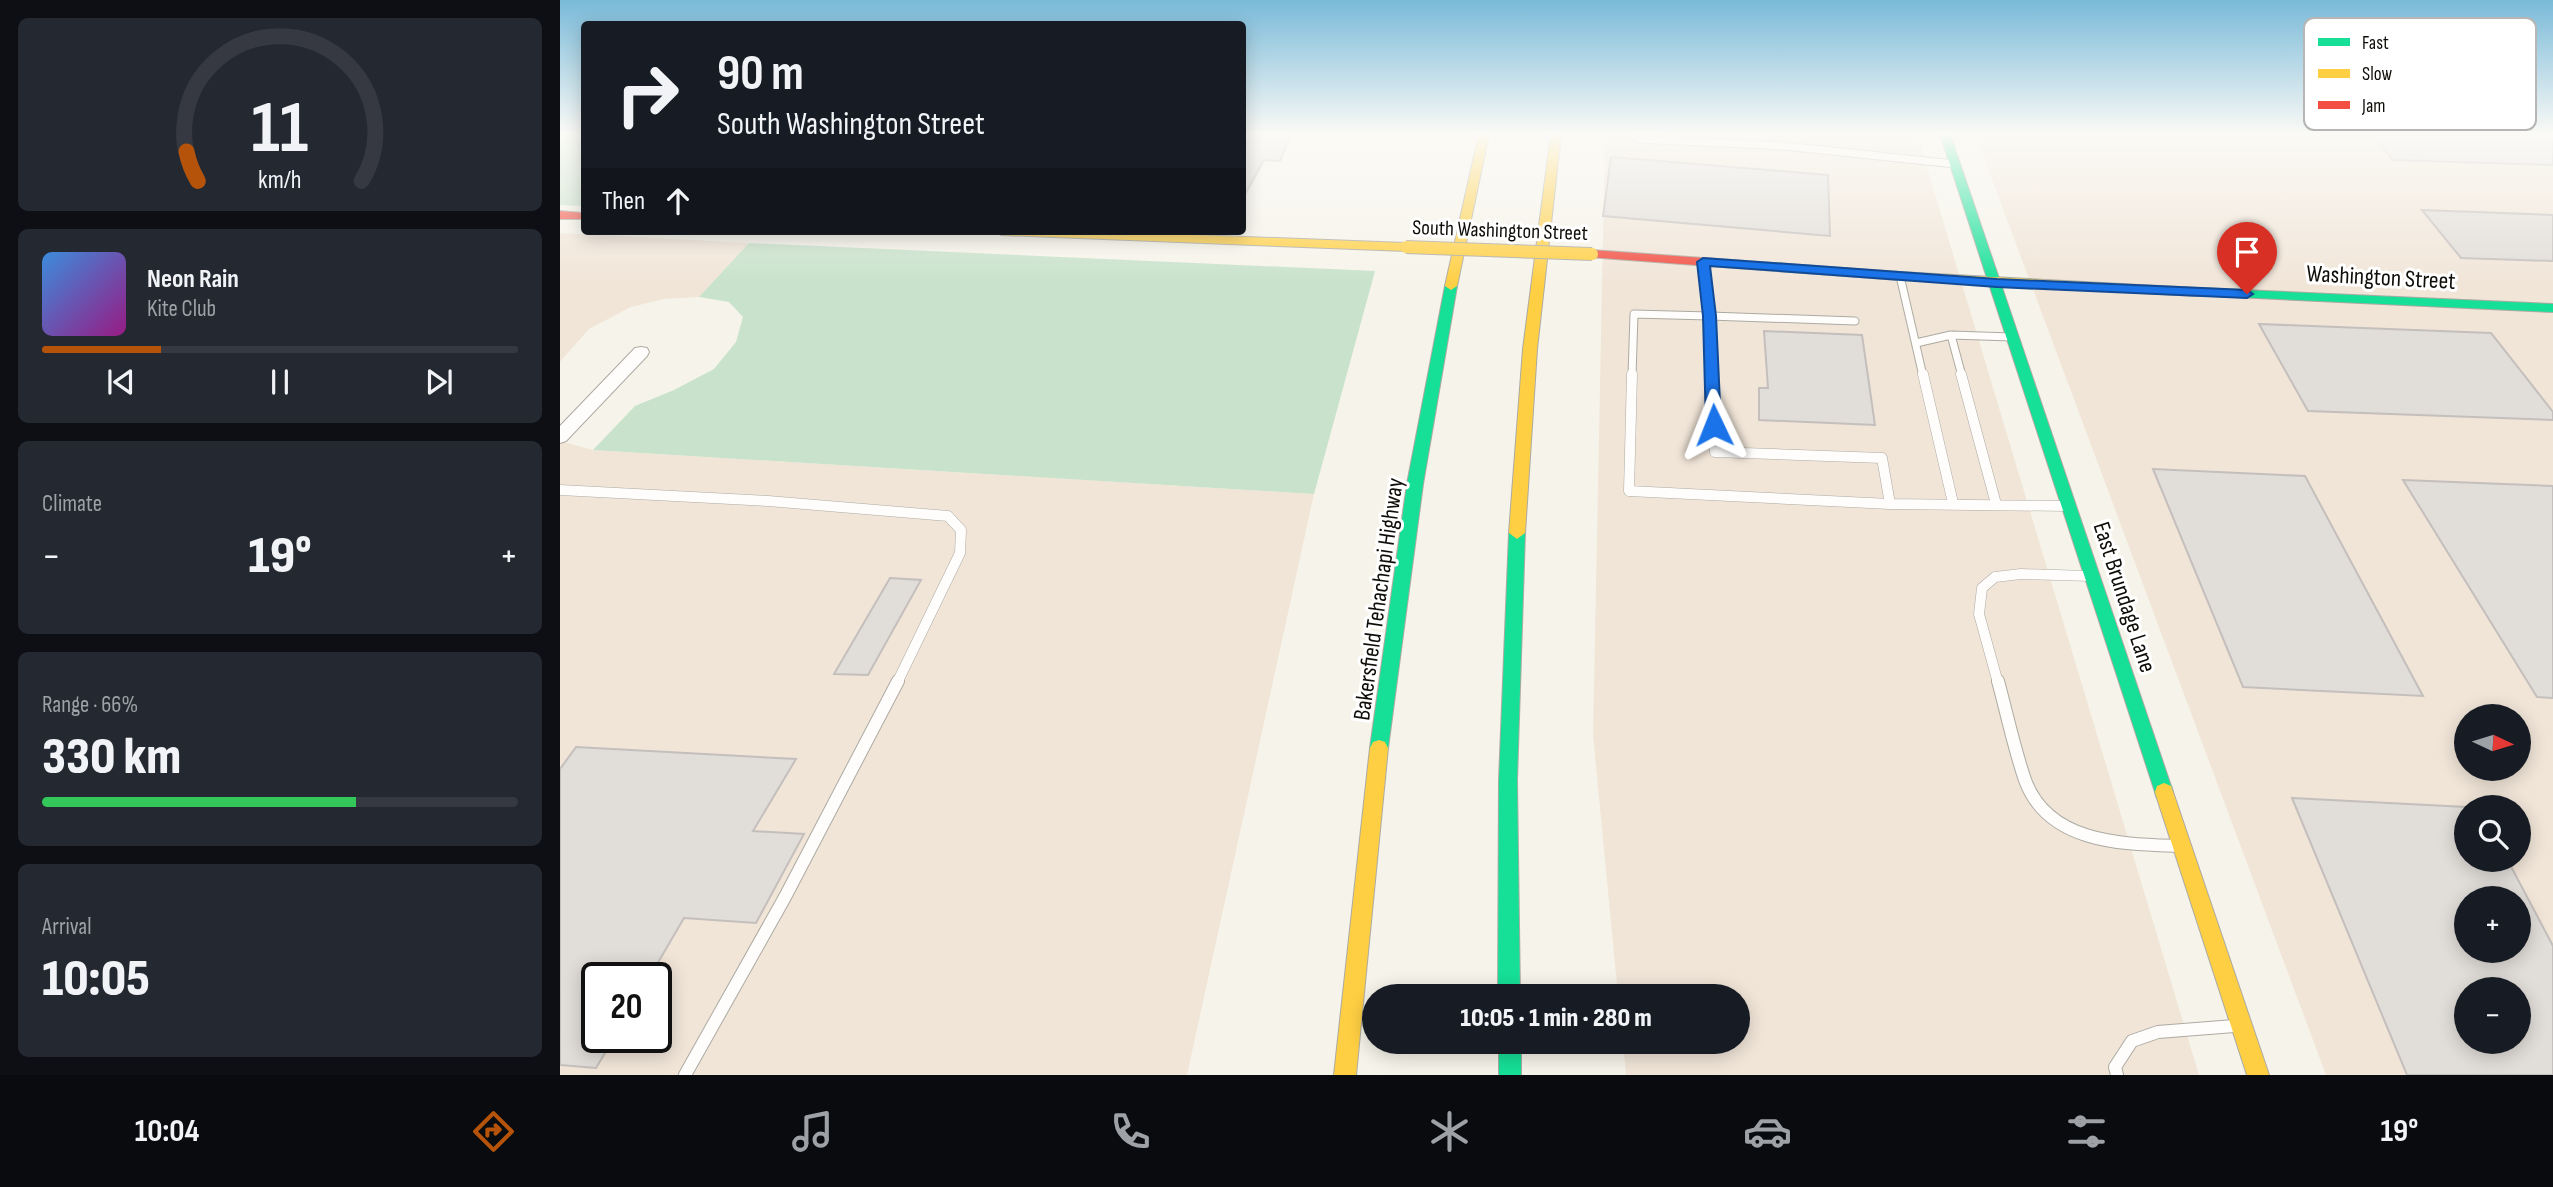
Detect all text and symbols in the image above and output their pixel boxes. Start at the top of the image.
legend [2304,18,2536,130]
text: Fast [2362,32,2389,55]
text: 90 m [717,45,804,104]
icon: right [602,49,693,140]
text: Slow [2362,63,2392,86]
text: 11 [251,85,309,173]
text: Jam [2361,95,2385,118]
text: South Washington Street [717,105,985,144]
text: km/h [258,165,302,196]
icon: ahead [659,182,697,220]
text: Then [602,186,645,217]
street label: South Washington Street [1412,215,1588,246]
pin [2217,222,2277,294]
icon: arrive [2228,233,2266,271]
street label: Washington Street [2306,259,2456,296]
text: Neon Rain [147,264,239,295]
text: Kite Club [147,295,216,323]
icon: previous [102,363,140,401]
icon: pause [261,363,299,401]
icon: next [420,363,458,401]
position arrow [1677,388,1751,462]
street label: Bakersfield Tehachapi Highway [1347,476,1410,722]
text: Climate [42,490,102,518]
street label: East Brundage Lane [2087,518,2163,676]
text: 19° [248,525,312,588]
text: − [42,534,61,579]
text: + [499,534,518,579]
text: Range · 66% [42,691,138,719]
north arrow [2454,704,2530,780]
map controls [2454,704,2531,1054]
text: 330 km [42,726,181,789]
button: search [2454,795,2531,872]
button: + [2454,886,2531,963]
text: Arrival [42,913,91,941]
text: 10:05 [42,948,150,1011]
speed limit sign: 20 [581,962,672,1053]
button: − [2454,977,2531,1054]
text: 10:05 · 1 min · 280 m [1460,1003,1652,1034]
icon: directions [469,1107,518,1156]
icon: music [788,1107,837,1156]
icon: phone [1106,1107,1155,1156]
icon: climate [1425,1107,1474,1156]
icon: car [1743,1107,1792,1156]
icon: filters [2062,1107,2111,1156]
text: 10:04 [135,1112,199,1151]
text: 19° [2380,1112,2418,1151]

